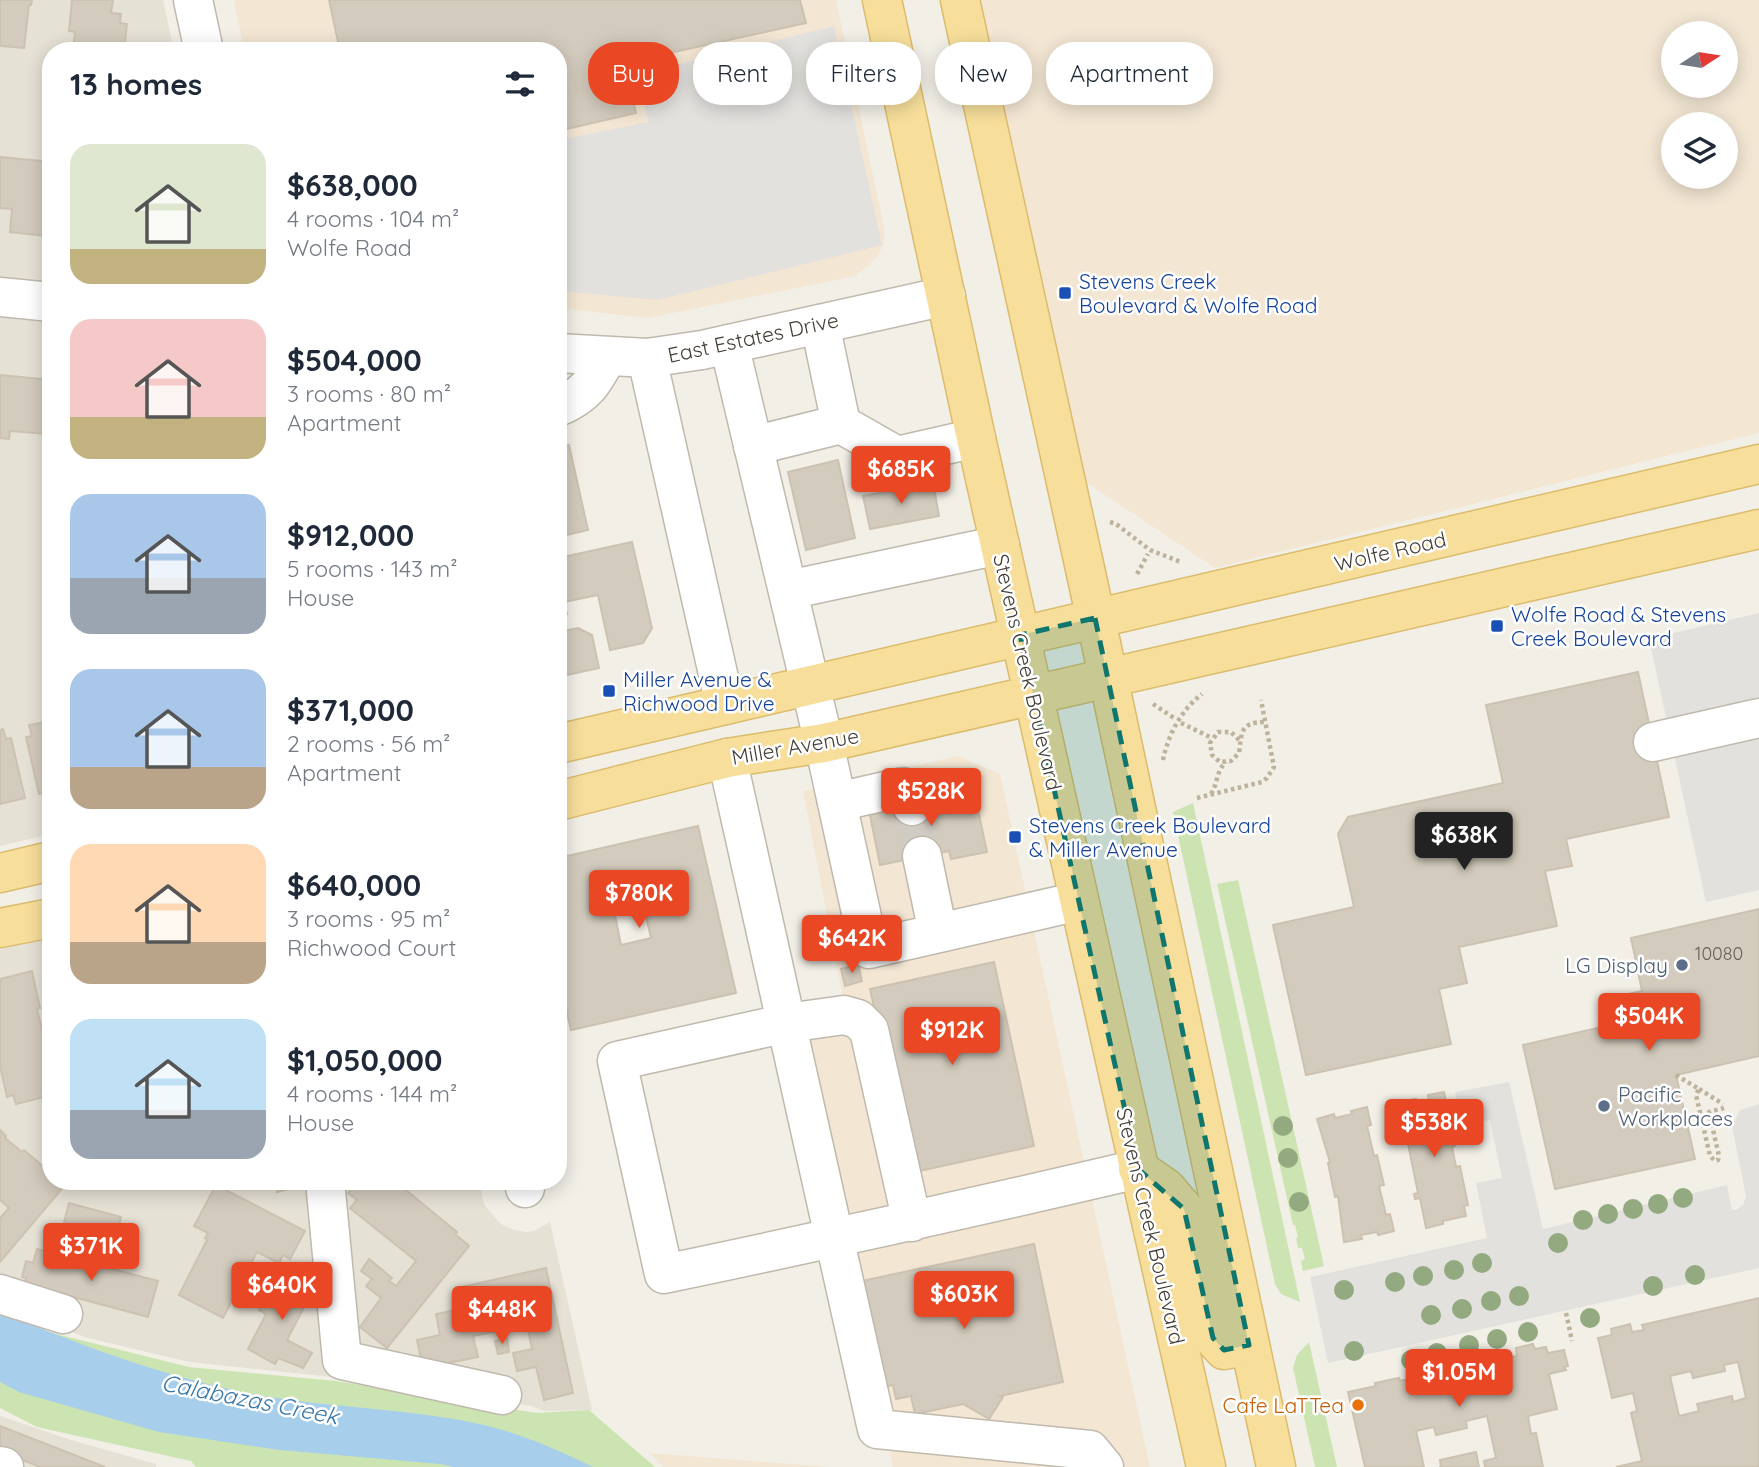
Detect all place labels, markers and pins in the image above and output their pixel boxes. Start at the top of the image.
place label: Stevens Creek Boulevard & Wolfe Road [1079,268,1318,318]
marker: Stevens Creek Boulevard & Wolfe Road [1057,285,1073,301]
pin: $685K [852,447,950,506]
place label: Wolfe Road & Stevens Creek Boulevard [1511,601,1726,651]
marker: Wolfe Road & Stevens Creek Boulevard [1489,618,1505,634]
place label: Miller Avenue & Richwood Drive [623,666,775,716]
marker: Miller Avenue & Richwood Drive [601,683,617,699]
pin: $528K [882,768,980,828]
place label: Stevens Creek Boulevard & Miller Avenue [1029,812,1271,862]
pin: $638K [1415,812,1513,872]
marker: Stevens Creek Boulevard & Miller Avenue [1007,829,1023,845]
pin: $780K [590,870,688,930]
pin: $642K [803,916,901,975]
place label: LG Display [1565,952,1668,978]
marker: LG Display [1674,957,1690,973]
pin: $504K [1600,993,1698,1053]
pin: $912K [903,1007,1001,1067]
place label: Pacific Workplaces [1618,1081,1733,1131]
marker: Pacific Workplaces [1596,1098,1612,1114]
pin: $538K [1385,1100,1483,1159]
pin: $371K [42,1224,140,1283]
pin: $640K [233,1262,331,1322]
pin: $603K [915,1272,1013,1331]
pin: $448K [453,1286,551,1346]
pin: $1.05M [1402,1350,1516,1409]
place label: Cafe LaTTea [1223,1392,1344,1418]
marker: Cafe LaTTea [1350,1397,1366,1413]

